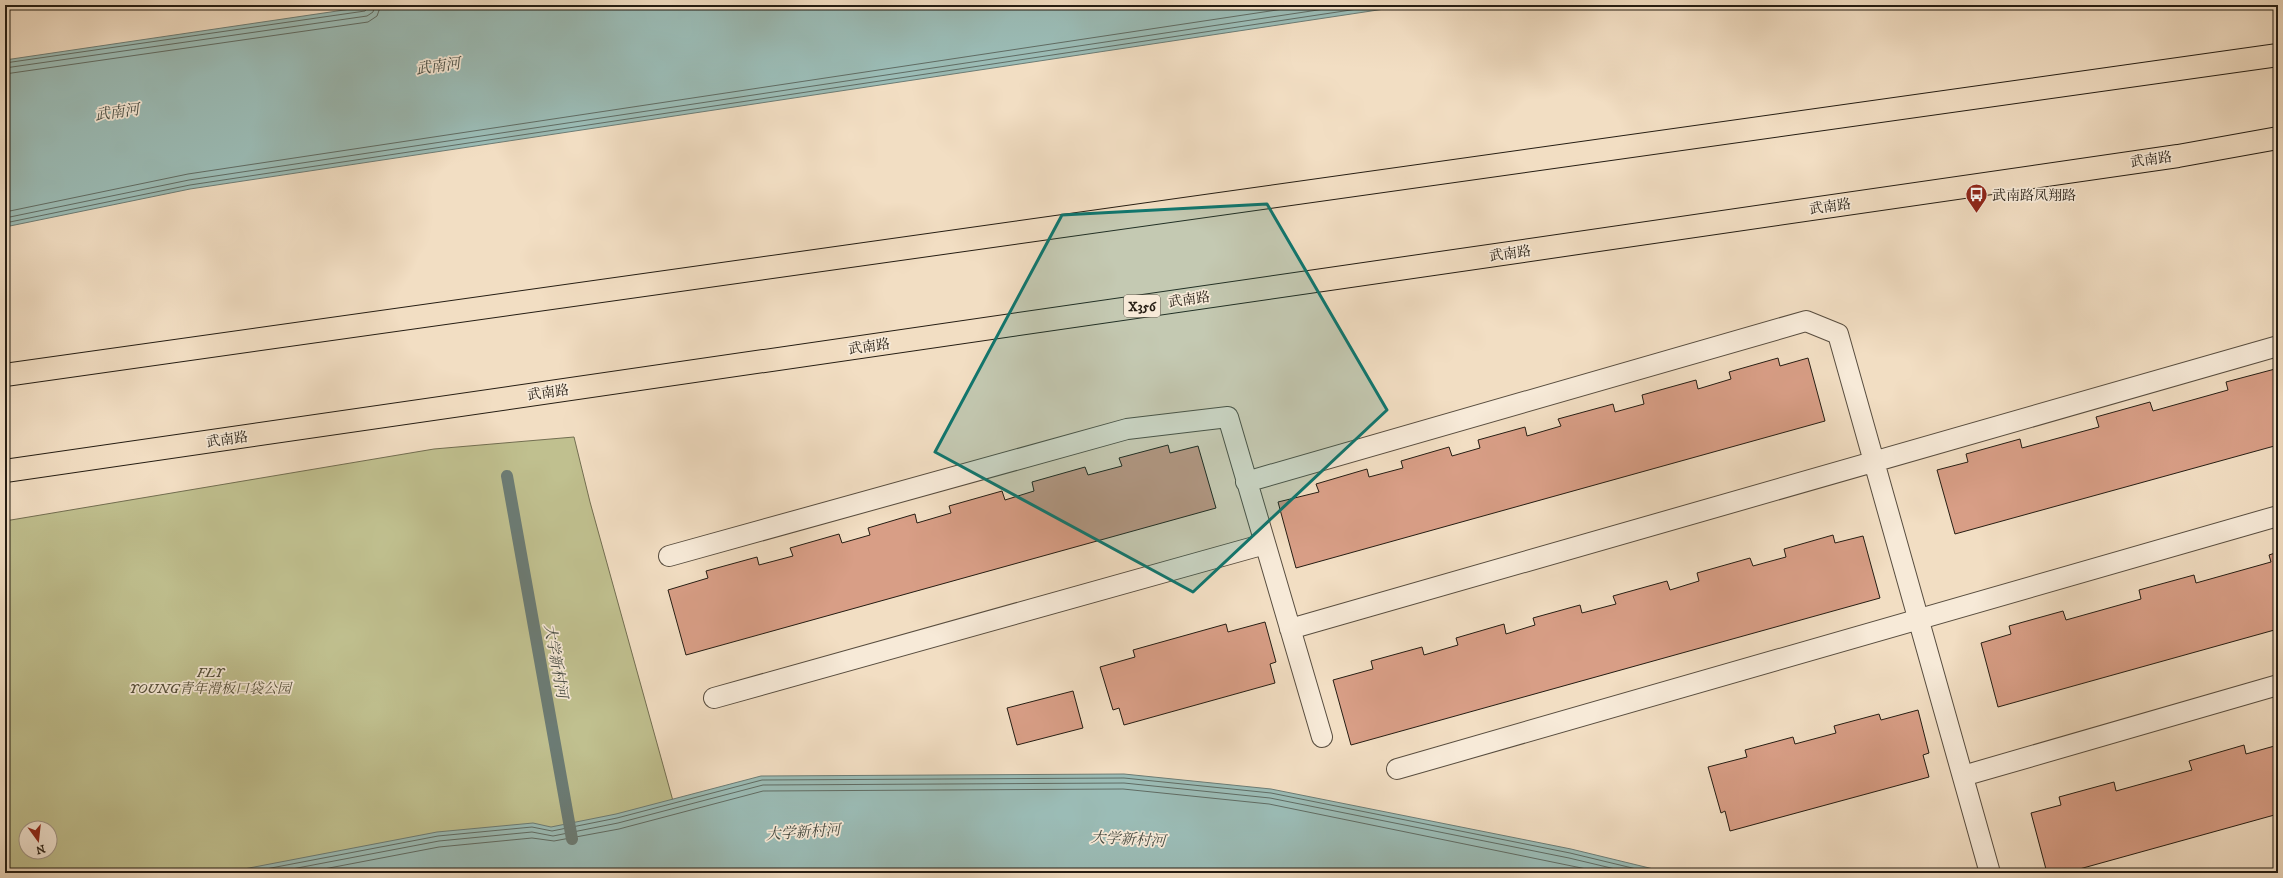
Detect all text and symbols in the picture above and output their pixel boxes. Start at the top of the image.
water label: 武南河 [414,54,465,79]
water label: 武南河 [93,100,144,125]
street label: 武南路 [2129,148,2173,172]
bus stop icon: 武南路凤翔路 [1964,182,1990,215]
place label: 武南路凤翔路 [1992,187,2076,205]
street label: 武南路 [1808,195,1852,219]
street label: 武南路 [1488,242,1532,266]
street label: 武南路 [1167,288,1211,312]
road number: X356 [1124,295,1160,317]
street label: 武南路 [847,335,891,359]
street label: 武南路 [526,381,570,405]
street label: 武南路 [205,428,249,452]
water label: 大学新村河 [540,622,572,703]
park label: FLY YOUNG青年滑板口袋公园 [129,664,293,698]
north arrow [18,820,58,860]
water label: 大学新村河 [765,820,844,845]
water label: 大学新村河 [1090,828,1169,851]
text: N [34,841,47,857]

